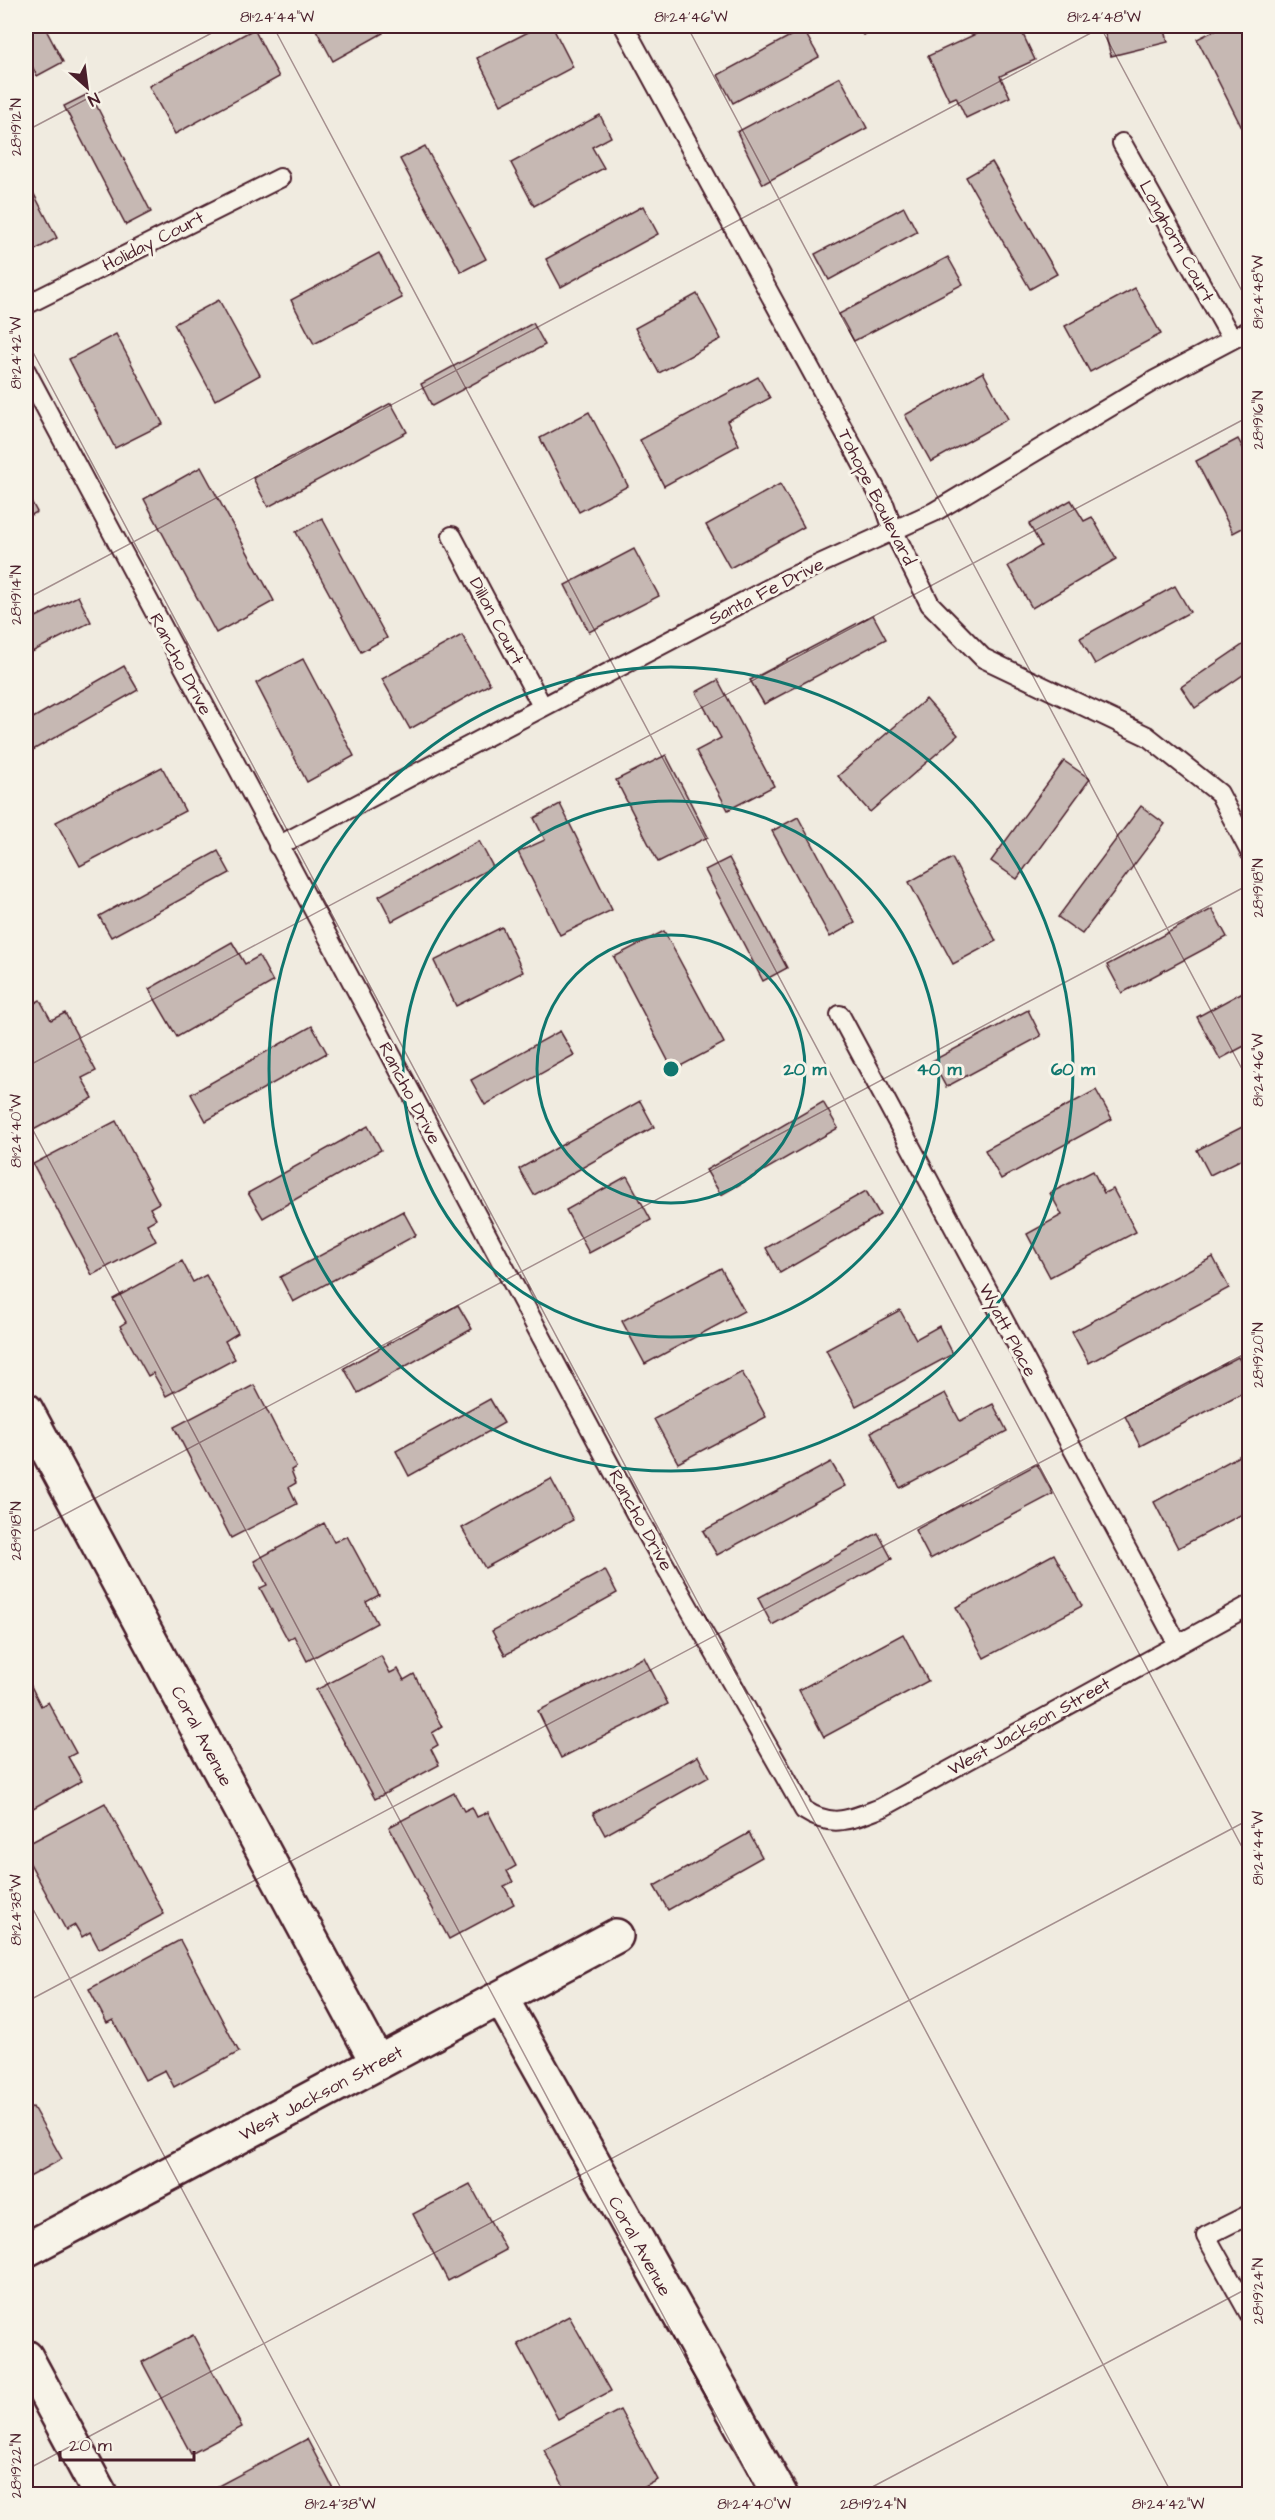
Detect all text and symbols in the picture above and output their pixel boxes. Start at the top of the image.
text: 81°24'44"W [240,7,314,28]
text: 81°24'46"W [654,7,728,28]
text: 81°24'48"W [1067,7,1141,28]
north arrow [57,57,117,117]
text: N [84,87,103,111]
text: 28°19'12"N [6,98,27,156]
street label: Longhorn Court [1132,176,1221,308]
street label: Holiday Court [98,205,210,279]
text: 81°24'48"W [1248,255,1269,329]
text: 81°24'42"W [6,317,27,389]
text: 28°19'16"N [1248,391,1269,449]
street label: Tohope Boulevard [831,425,922,570]
street label: Santa Fe Drive [704,552,828,631]
text: 28°19'14"N [6,565,27,625]
street label: Dillon Court [463,573,530,670]
street label: Rancho Drive [143,609,218,720]
text: 28°19'18"N [1248,858,1269,918]
text: 81°24'46"W [1248,1033,1269,1107]
street label: Rancho Drive [372,1038,447,1149]
text: 20 m [783,1057,827,1082]
text: 40 m [917,1057,962,1082]
text: 60 m [1051,1057,1096,1082]
centre of rings [661,1059,681,1079]
text: 81°24'40"W [6,1094,27,1168]
street label: Wyatt Place [972,1279,1043,1382]
text: 28°19'20"N [1248,1322,1269,1388]
street label: Rancho Drive [602,1465,679,1576]
text: 28°19'18"N [6,1501,27,1561]
street label: West Jackson Street [943,1671,1116,1782]
street label: Coral Avenue [165,1682,239,1791]
text: 81°24'44"W [1248,1811,1269,1885]
text: 81°24'38"W [6,1874,27,1946]
street label: West Jackson Street [235,2039,408,2147]
street label: Coral Avenue [602,2192,677,2301]
text: 28°19'24"N [1248,2258,1269,2324]
scale bar [60,2424,194,2462]
text: 20 m [69,2433,112,2458]
text: 28°19'22"N [6,2434,27,2498]
text: 81°24'38"W [304,2494,376,2515]
text: 81°24'40"W [717,2494,791,2515]
text: 28°19'24"N [840,2494,906,2515]
text: 81°24'42"W [1132,2494,1204,2515]

